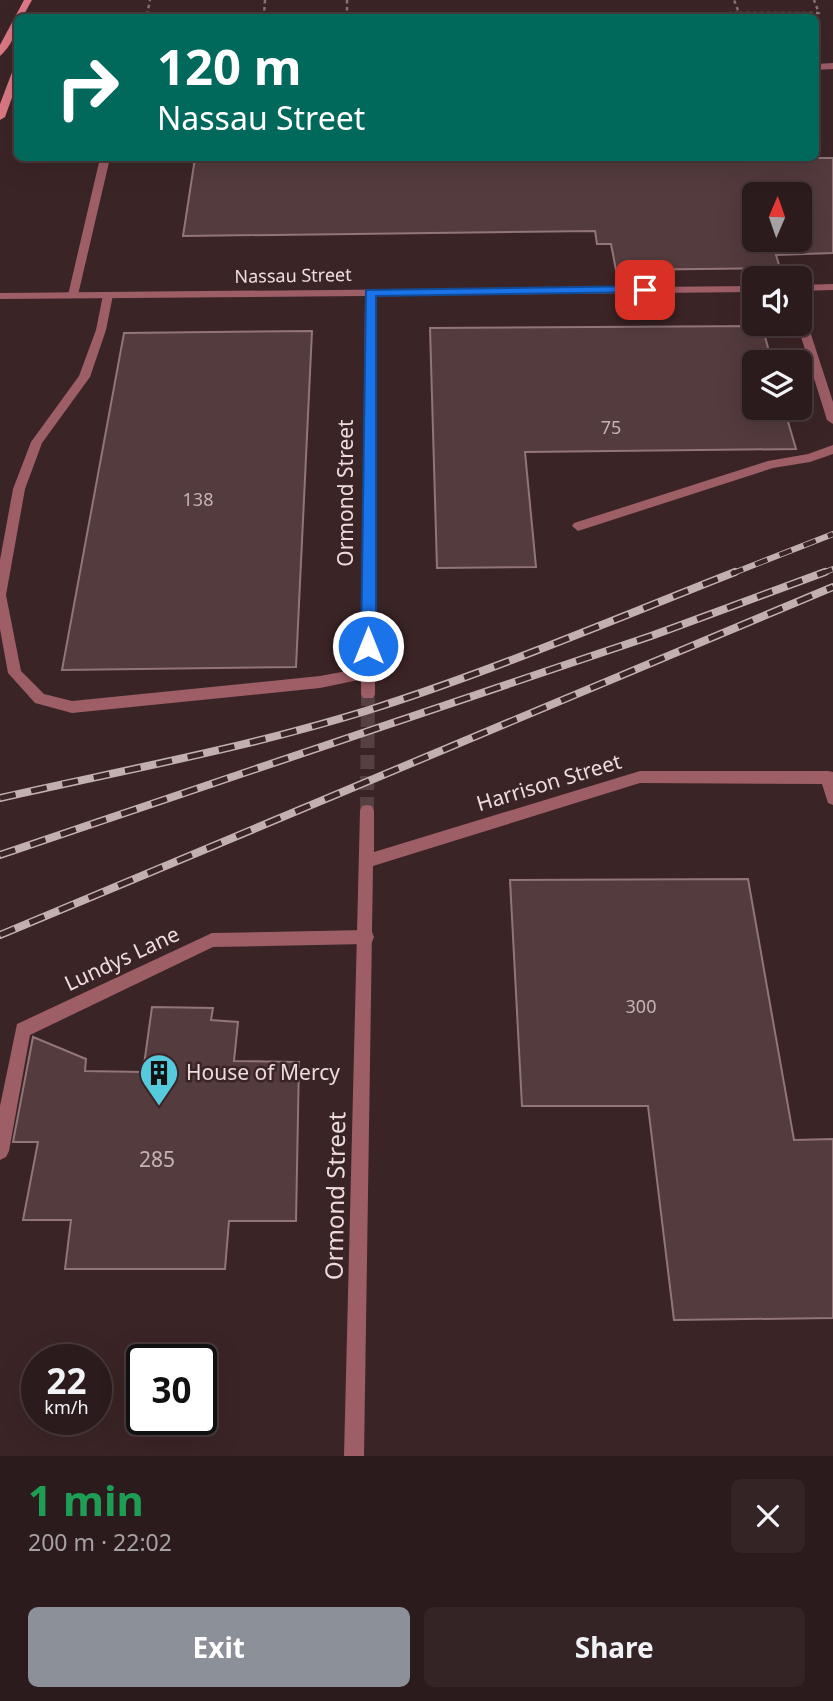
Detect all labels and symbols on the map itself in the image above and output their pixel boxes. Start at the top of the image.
north arrow [742,182,812,252]
pin [615,260,675,320]
street label: Nassau Street [234,262,352,288]
house number: 75 [601,415,621,439]
street label: Ormond Street [331,419,359,567]
house number: 138 [183,487,213,511]
position arrow [331,609,405,683]
street label: Harrison Street [473,747,625,817]
street label: Lundys Lane [60,919,184,997]
house number: 300 [626,994,656,1018]
building icon: House of Mercy [138,1052,180,1107]
place label: House of Mercy [186,1058,340,1086]
street label: Ormond Street [317,1111,352,1280]
house number: 285 [139,1145,175,1173]
speed limit sign: 30 [126,1344,217,1435]

